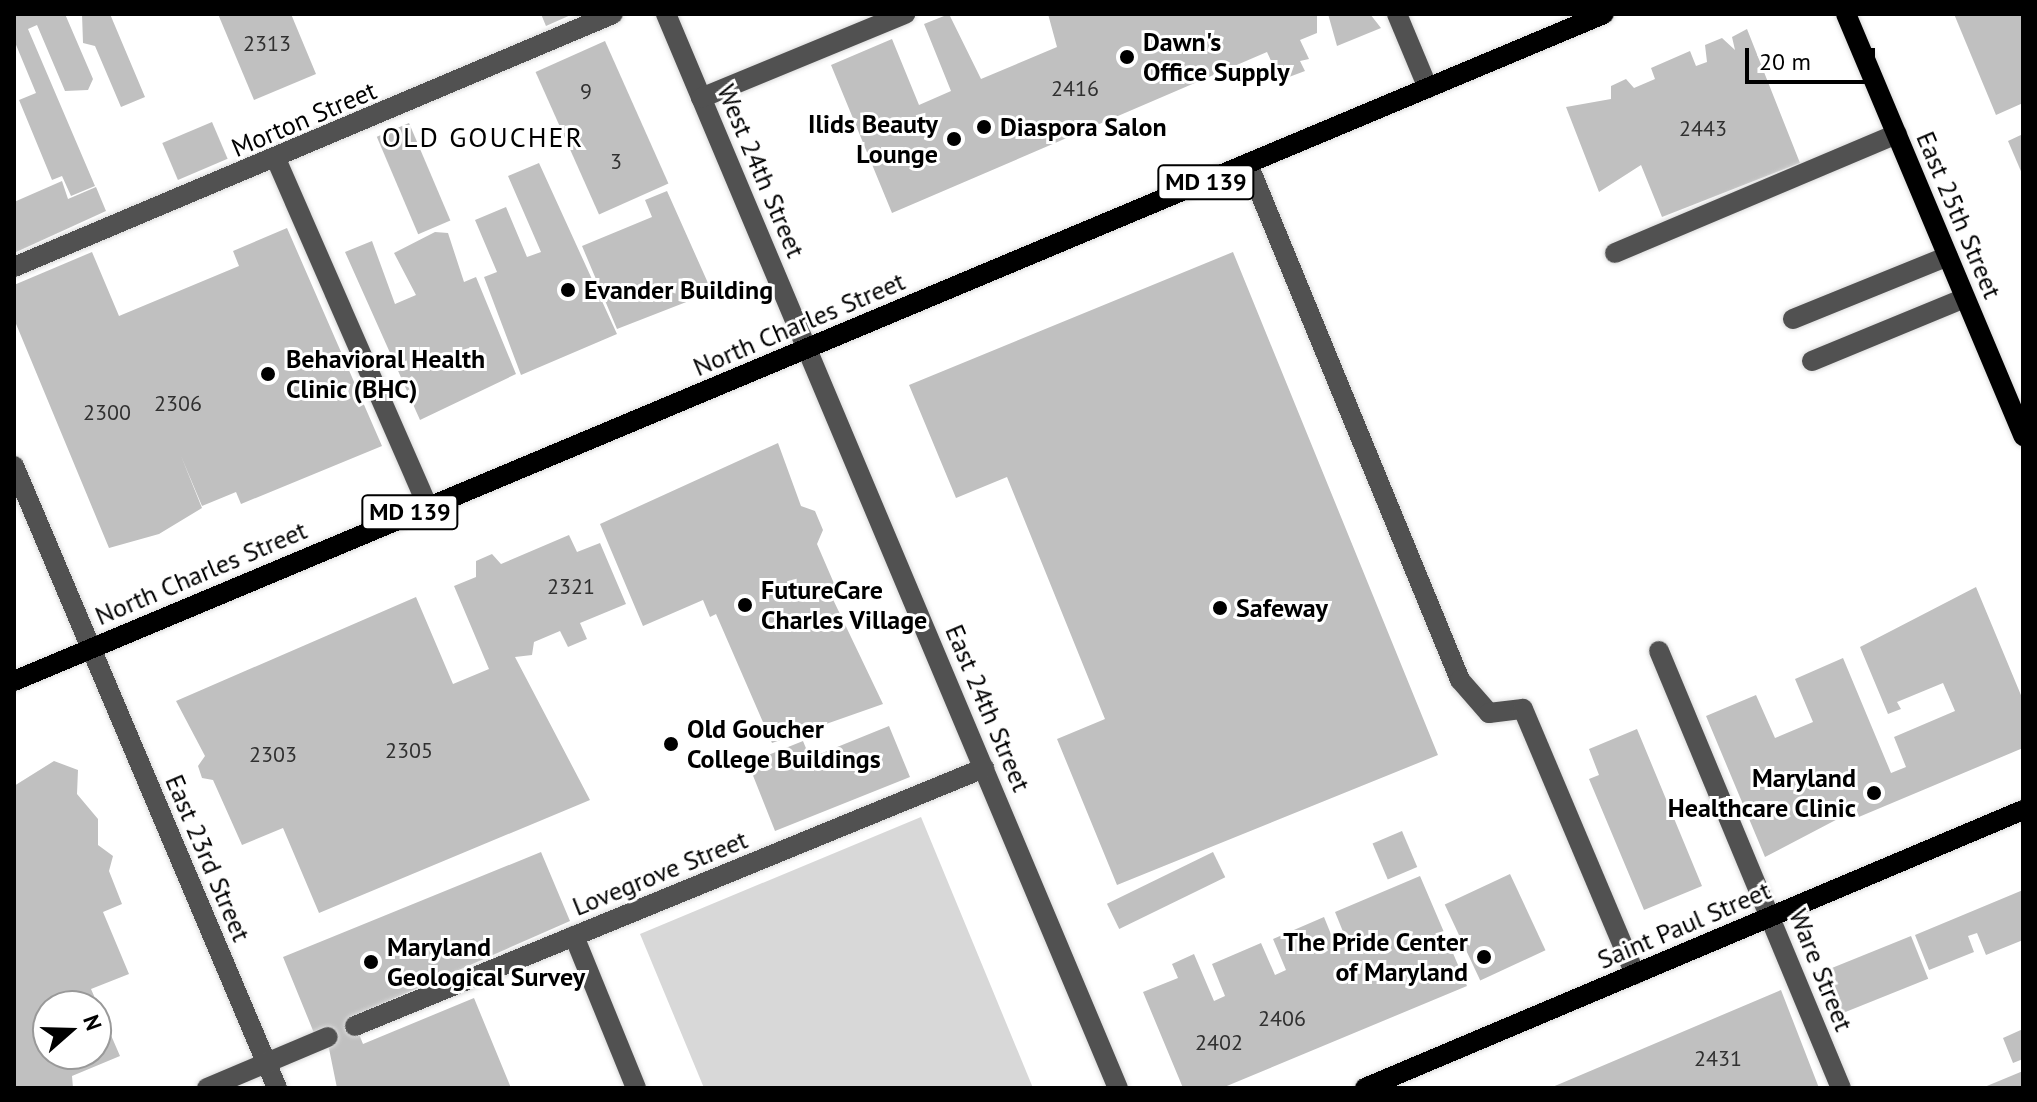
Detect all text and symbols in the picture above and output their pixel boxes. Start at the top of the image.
place label: Dawn's Office Supply [1143,26,1290,88]
house number: 2313 [243,31,291,57]
scale bar [1749,32,1879,82]
text: 20 m [1759,46,1811,77]
marker: Dawn's Office Supply [1118,48,1136,66]
street label: Morton Street [227,75,381,163]
house number: 2416 [1051,76,1099,102]
house number: 9 [580,79,592,105]
street label: West 24th Street [710,80,812,262]
place label: Ilids Beauty Lounge [808,108,938,170]
place label: Diaspora Salon [1000,111,1167,143]
house number: 2443 [1679,116,1727,142]
marker: Diaspora Salon [975,118,993,136]
district label: OLD GOUCHER [382,120,584,154]
street label: East 25th Street [1910,127,2008,303]
marker: Ilids Beauty Lounge [945,130,963,148]
house number: 3 [610,149,622,175]
road number: MD 139 [1156,162,1256,202]
street label: North Charles Street [688,265,910,383]
place label: Evander Building [584,274,773,306]
marker: Evander Building [559,281,577,299]
place label: Behavioral Health Clinic (BHC) [286,343,485,404]
marker: Behavioral Health Clinic (BHC) [257,363,279,385]
house number: 2306 [154,391,202,417]
house number: 2300 [83,400,131,426]
road number: MD 139 [360,492,460,532]
street label: North Charles Street [90,514,312,632]
house number: 2321 [547,574,595,600]
place label: FutureCare Charles Village [761,574,928,636]
place label: Safeway [1236,592,1328,624]
marker: FutureCare Charles Village [736,596,754,614]
marker: Safeway [1211,599,1229,617]
street label: East 24th Street [939,620,1037,796]
place label: Old Goucher College Buildings [687,713,881,774]
marker: Old Goucher College Buildings [662,735,680,753]
house number: 2305 [385,738,433,764]
house number: 2303 [249,742,297,768]
place label: Maryland Healthcare Clinic [1667,762,1856,824]
street label: East 23rd Street [159,770,257,946]
marker: Maryland Healthcare Clinic [1863,782,1885,804]
street label: Lovegrove Street [568,824,752,922]
street label: Saint Paul Street [1593,874,1775,976]
street label: Ware Street [1782,904,1860,1036]
place label: The Pride Center of Maryland [1283,926,1468,988]
place label: Maryland Geological Survey [387,931,585,992]
marker: The Pride Center of Maryland [1475,948,1493,966]
marker: Maryland Geological Survey [362,953,380,971]
north arrow [32,990,112,1070]
house number: 2406 [1258,1006,1306,1032]
text: N [77,1011,108,1034]
house number: 2402 [1195,1030,1243,1056]
house number: 2431 [1694,1046,1742,1072]

